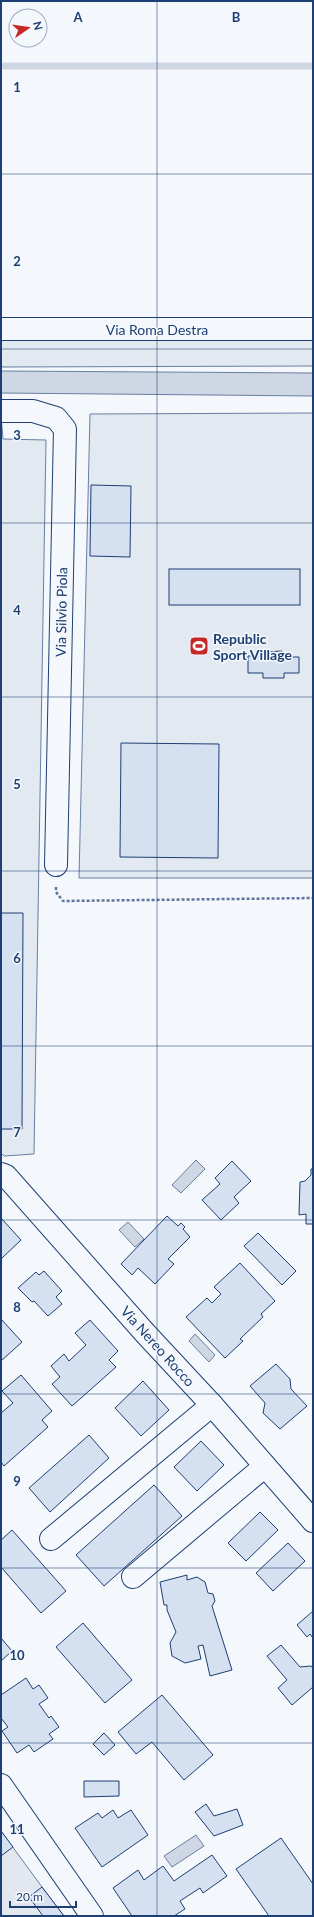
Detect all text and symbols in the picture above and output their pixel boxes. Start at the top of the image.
north arrow [8,8,48,48]
text: A [72,9,83,25]
text: B [232,9,241,25]
text: N [31,20,46,31]
text: 1 [13,79,21,95]
text: 2 [13,253,21,269]
street label: Via Roma Destra [106,321,208,338]
text: 3 [13,427,21,443]
street label: Via Silvio Piola [52,567,70,657]
text: 4 [13,602,21,618]
place label: Republic Sport Village [213,630,292,663]
sports icon: Republic Sport Village [188,635,210,657]
text: 5 [13,776,21,792]
text: 6 [13,950,21,966]
text: 7 [13,1124,21,1140]
text: 8 [13,1299,21,1315]
street label: Via Nereo Rocco [117,1302,199,1390]
text: 9 [13,1473,21,1489]
text: 10 [9,1647,25,1663]
text: 11 [9,1821,25,1837]
scale bar [10,1883,76,1909]
text: 20 m [16,1889,43,1904]

